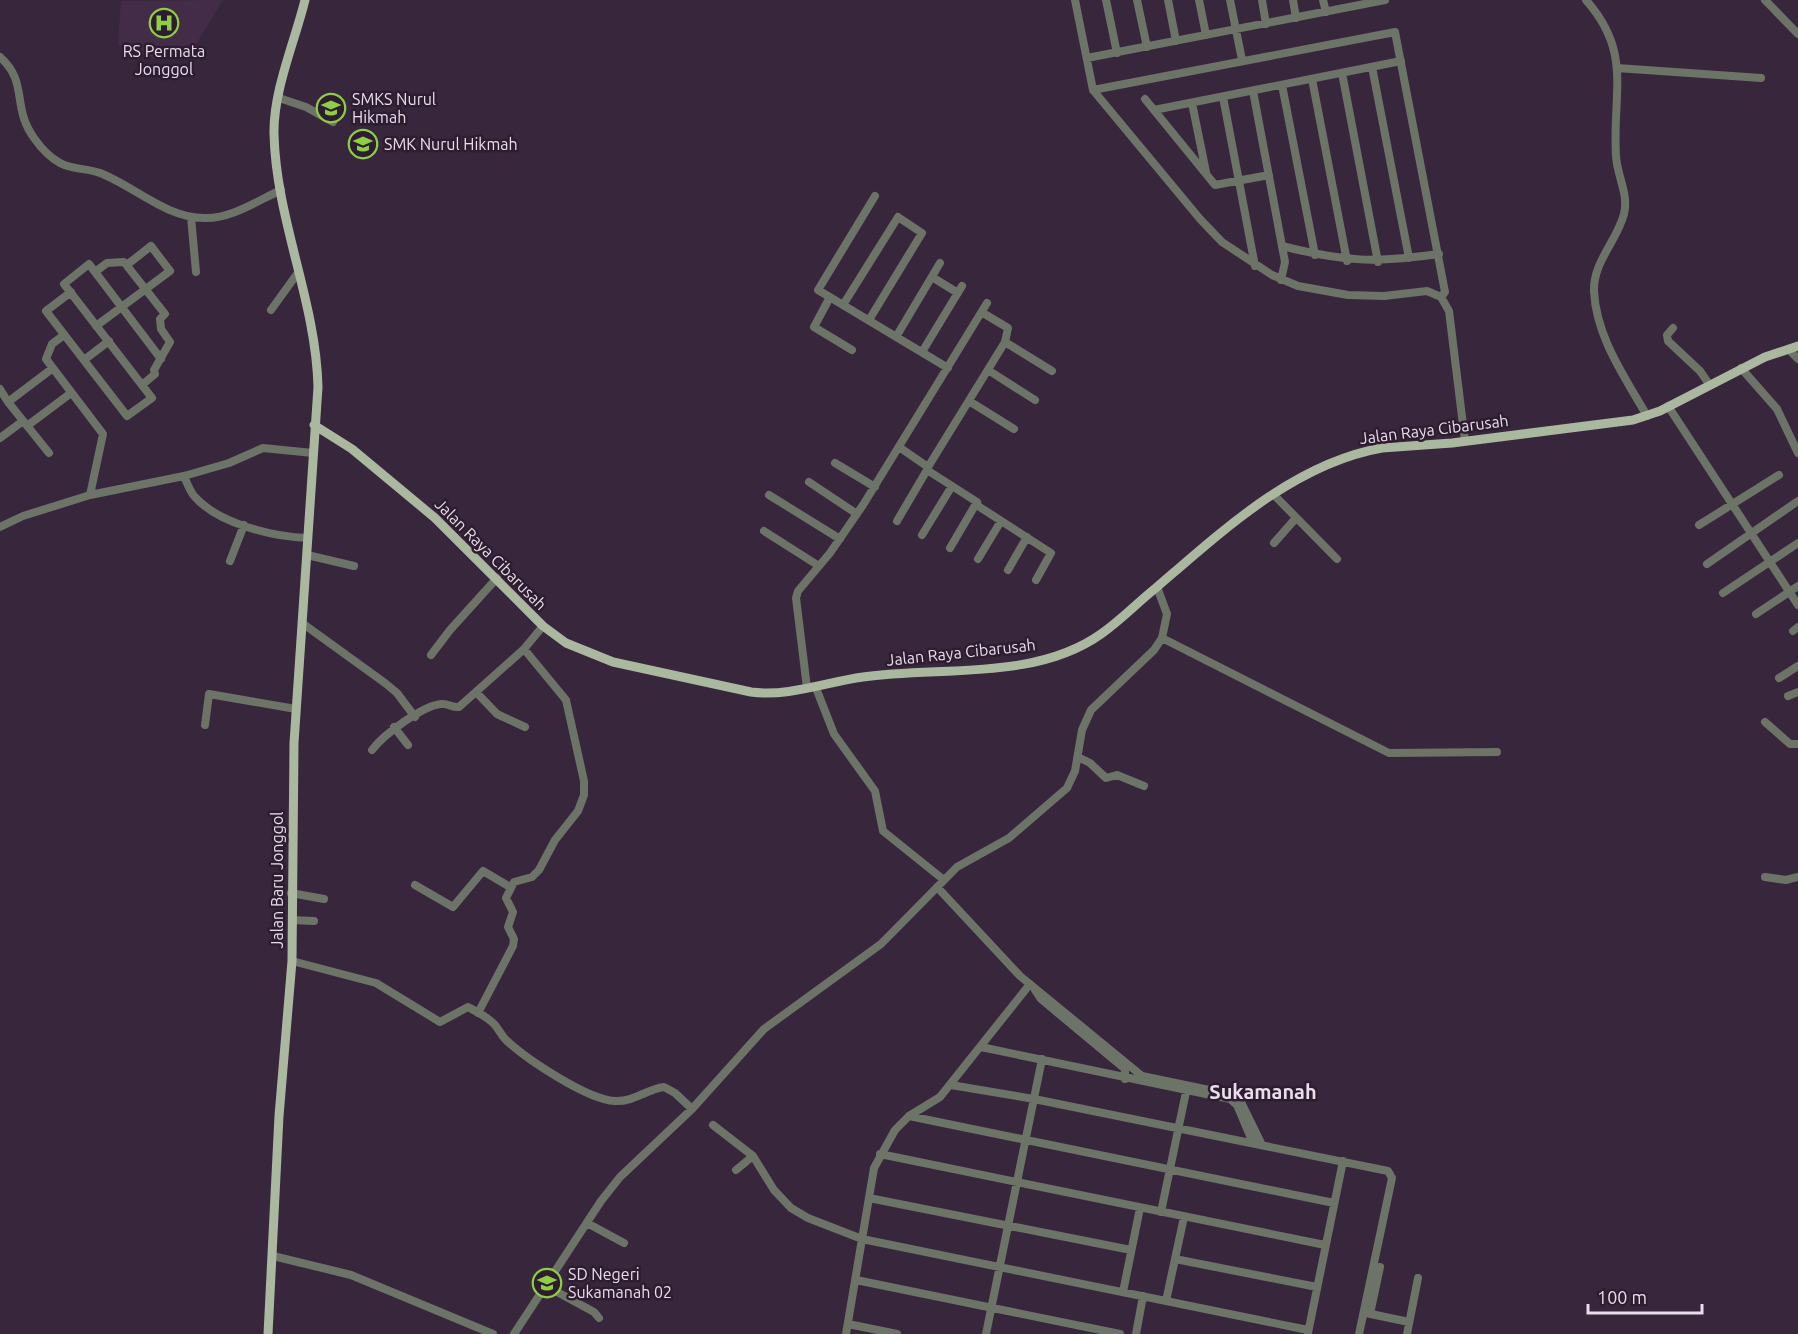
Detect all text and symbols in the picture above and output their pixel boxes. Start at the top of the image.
hospital icon: RS Permata Jonggol [148,7,180,39]
place label: RS Permata Jonggol [123,42,205,78]
place label: SMKS Nurul Hikmah [352,90,436,126]
school or university icon: SMKS Nurul Hikmah [315,92,347,124]
school or university icon: SMK Nurul Hikmah [347,128,379,160]
place label: SMK Nurul Hikmah [384,135,518,153]
street label: Jalan Raya Cibarusah [1359,411,1509,447]
street label: Jalan Raya Cibarusah [432,495,550,613]
street label: Jalan Raya Cibarusah [886,635,1036,669]
street label: Jalan Baru Jonggol [268,812,286,948]
district label: Sukamanah [1209,1080,1317,1103]
place label: SD Negeri Sukamanah 02 [568,1265,672,1301]
school or university icon: SD Negeri Sukamanah 02 [531,1267,563,1299]
scale bar [1588,1277,1702,1315]
text: 100 m [1597,1287,1647,1307]

